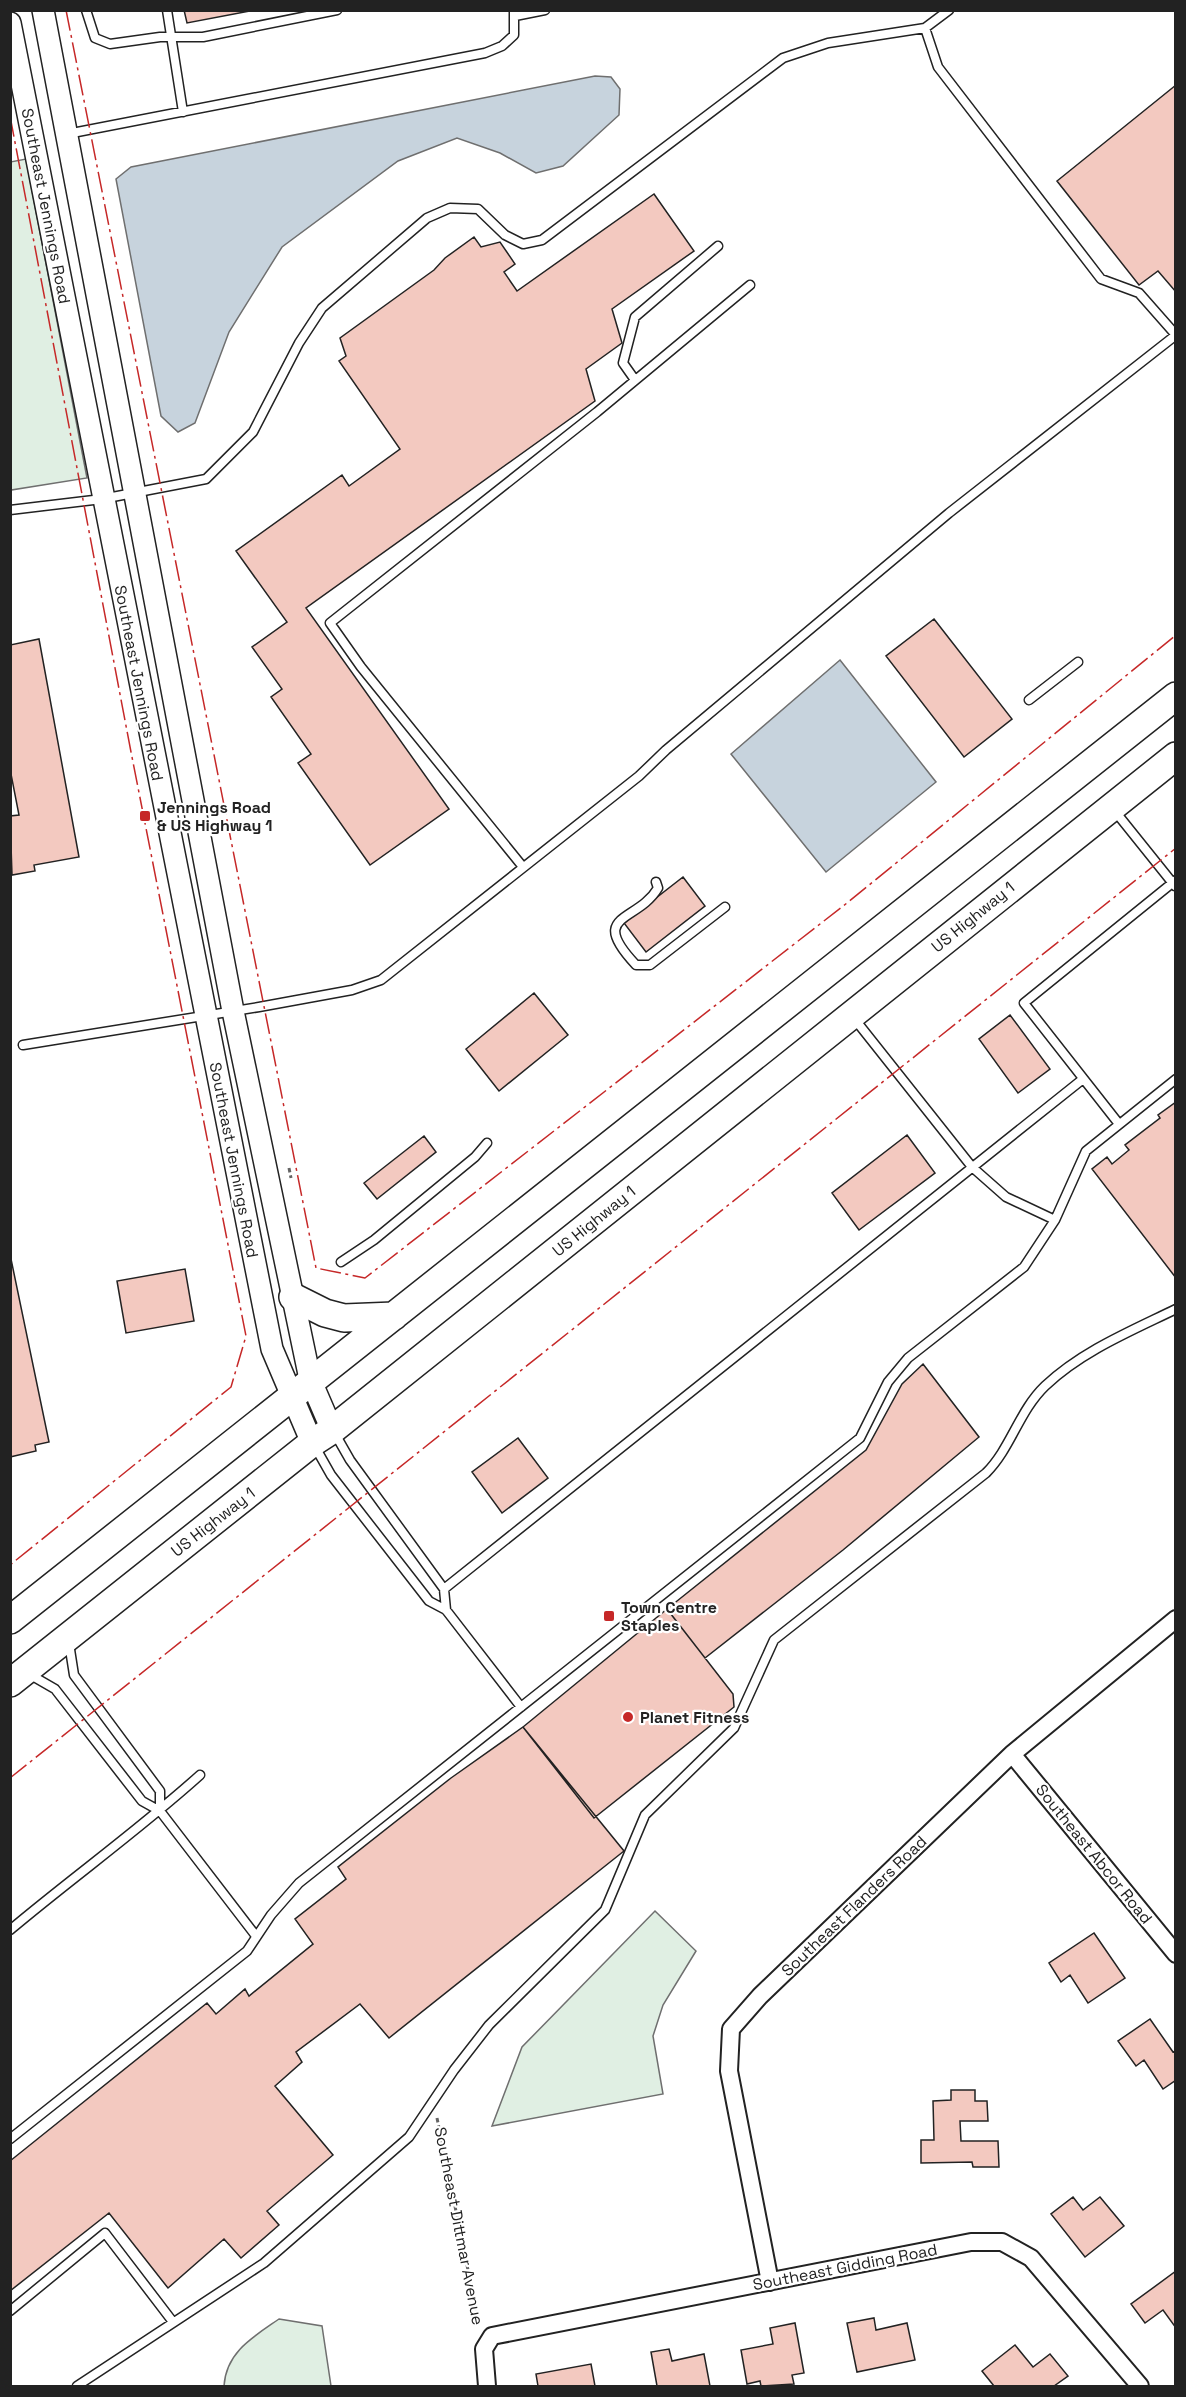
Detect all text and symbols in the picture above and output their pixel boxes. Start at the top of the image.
street label: Southeast Jennings Road [17,106,75,306]
street label: Southeast Jennings Road [110,583,168,783]
place label: Jennings Road & US Highway 1 [157,797,273,836]
marker: Jennings Road & US Highway 1 [138,809,152,823]
street label: US Highway 1 [927,877,1019,957]
street label: Southeast Jennings Road [205,1060,263,1260]
street label: US Highway 1 [548,1181,640,1261]
street label: US Highway 1 [167,1483,259,1561]
place label: Town Centre Staples [621,1597,717,1636]
marker: Town Centre Staples [602,1609,616,1623]
place label: Planet Fitness [640,1707,749,1728]
marker: Planet Fitness [621,1710,635,1724]
street label: Southeast Abcor Road [1031,1780,1157,1928]
street label: Southeast Flanders Road [777,1831,931,1981]
street label: Southeast Dittmar Avenue [429,2125,489,2327]
street label: Southeast Gidding Road [751,2239,939,2295]

